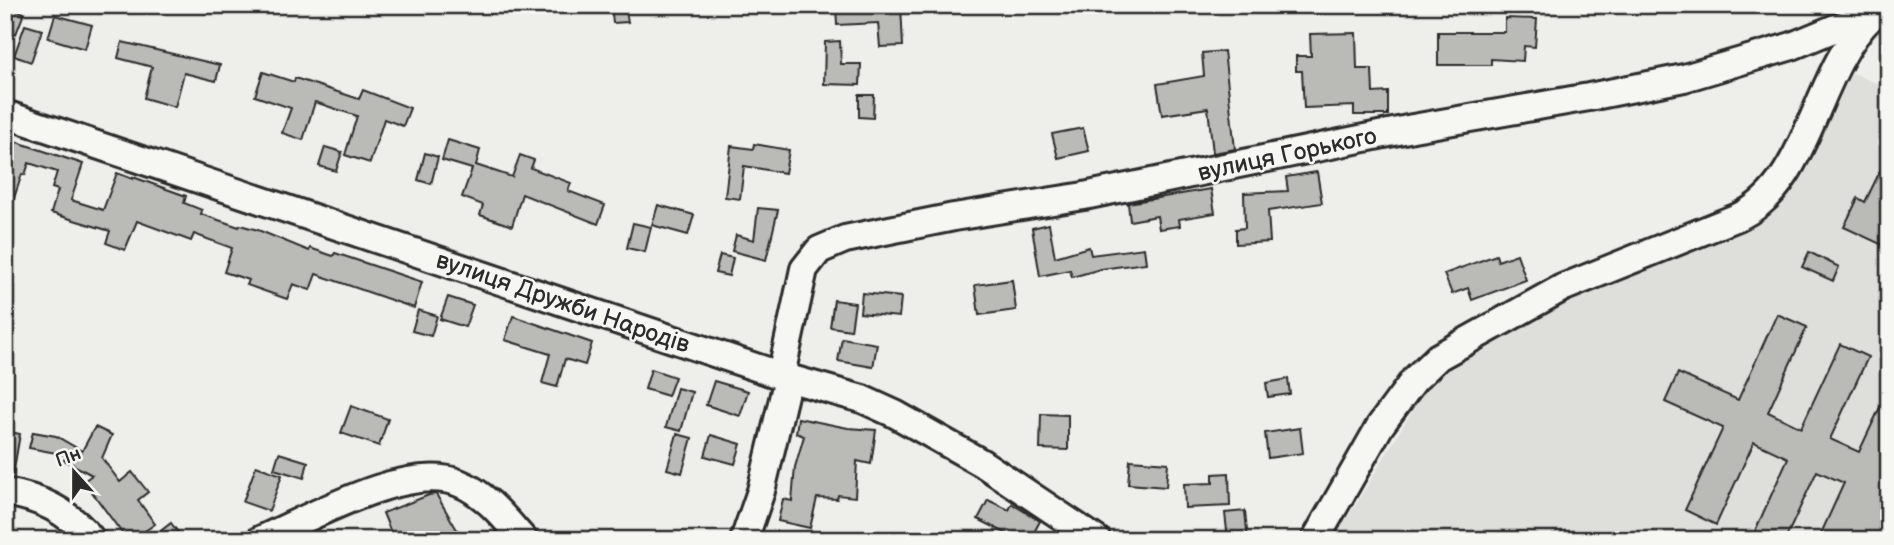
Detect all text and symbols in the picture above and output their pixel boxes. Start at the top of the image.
street label: вулиця Горького [1195,121,1379,188]
street label: вулиця Дружби Народів [432,245,694,360]
north arrow [38,436,108,506]
text: Пн [53,442,84,473]

